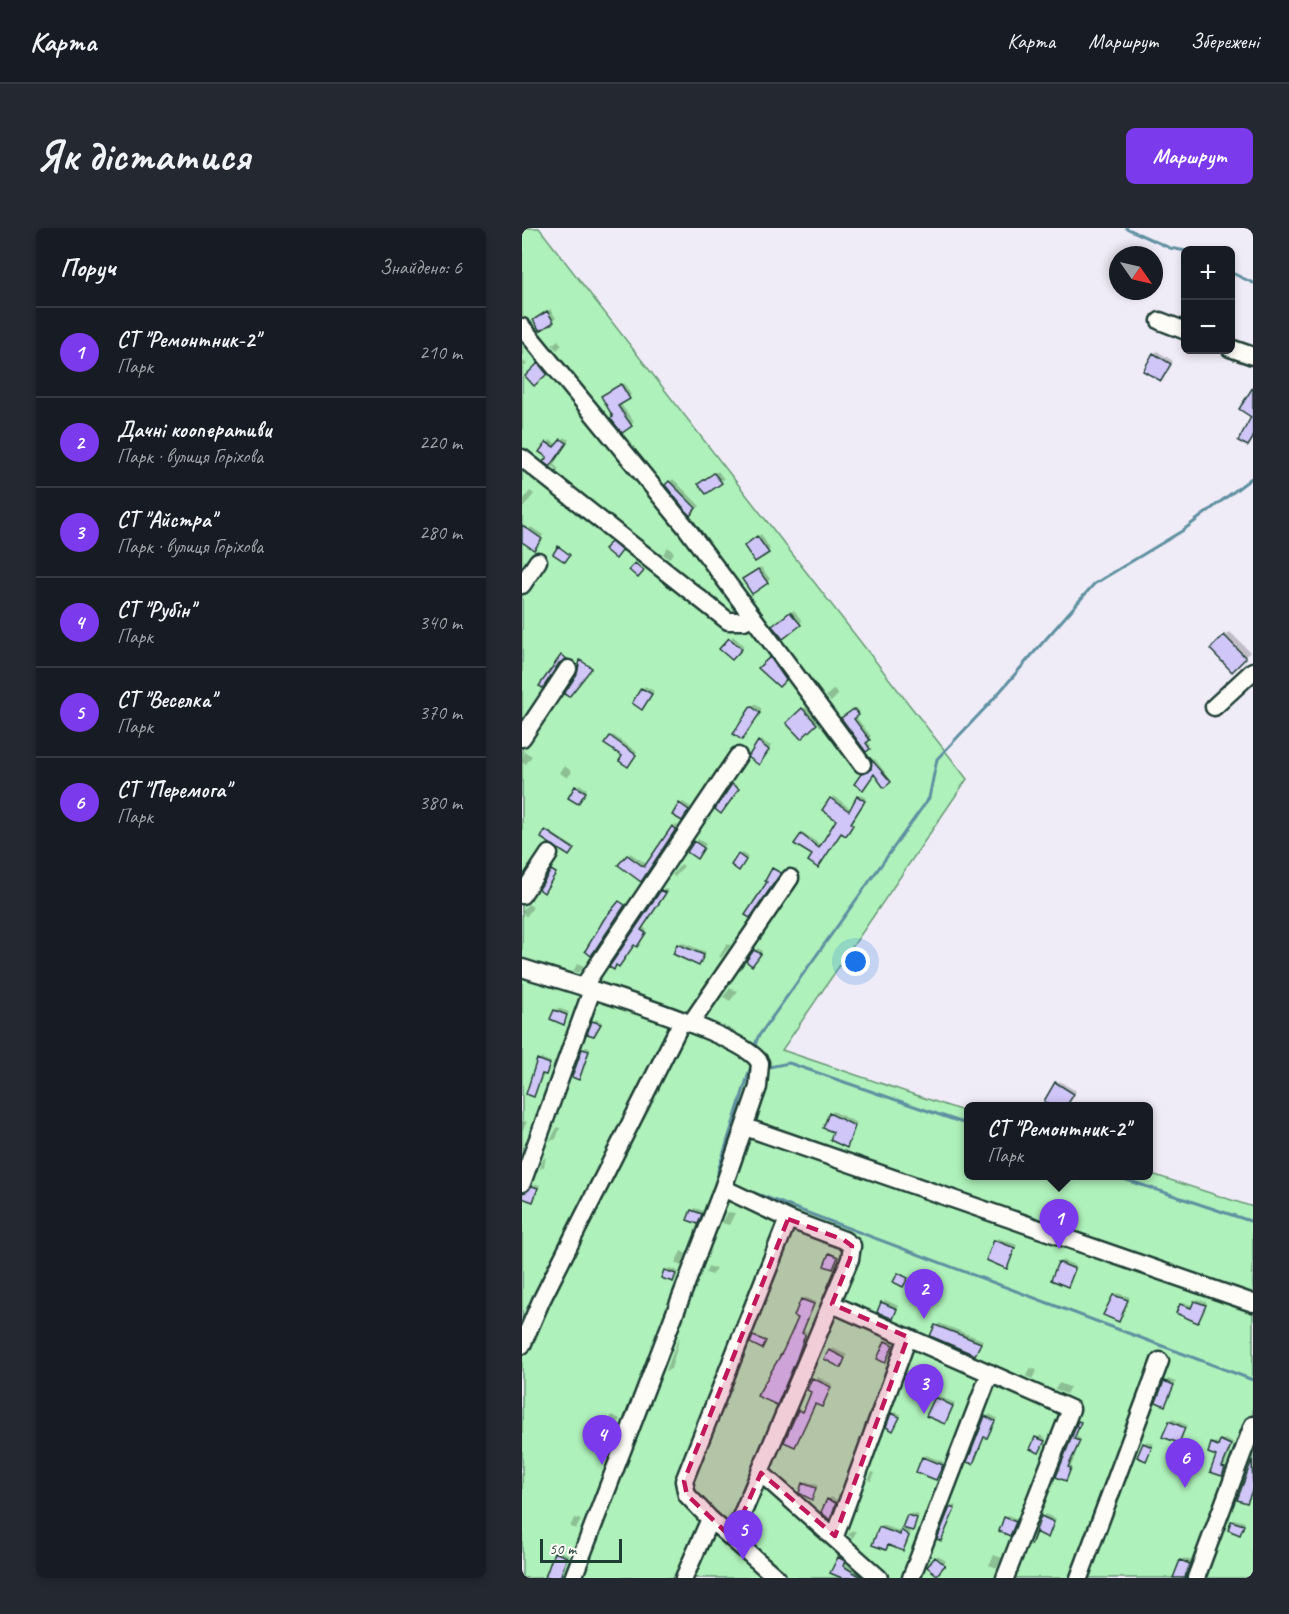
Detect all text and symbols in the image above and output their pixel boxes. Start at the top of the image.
text: Карта [30,24,97,59]
text: Карта [1007,28,1055,54]
text: Маршрут [1088,28,1158,54]
text: Збережені [1191,28,1259,54]
button: Маршрут [1126,128,1253,184]
text: Як дістатися [36,130,250,183]
north arrow [1109,246,1163,300]
map controls [1181,246,1235,354]
button: + [1181,246,1235,300]
text: Поруч [60,251,116,284]
text: Знайдено: 6 [380,255,462,280]
button: − [1181,300,1235,354]
text: СТ "Ремонтник-2" [117,326,260,354]
text: 1 [75,340,84,365]
text: 210 m [419,340,462,365]
text: Парк [117,354,153,379]
text: Дачні кооперативи [117,416,271,444]
text: 2 [75,430,84,455]
text: 220 m [419,430,462,455]
text: Парк · вулиця Горіхова [117,444,263,469]
text: СТ "Айстра" [117,506,216,534]
text: 3 [75,520,84,545]
text: 280 m [419,520,462,545]
text: Парк · вулиця Горіхова [117,534,263,559]
text: СТ "Рубін" [117,596,195,624]
text: 4 [75,610,84,635]
text: 340 m [419,610,462,635]
text: Парк [117,624,153,649]
text: СТ "Веселка" [117,686,215,714]
text: 5 [75,700,84,725]
text: 370 m [419,700,462,725]
text: Парк [117,714,153,739]
text: СТ "Перемога" [117,776,230,804]
text: 6 [75,790,84,815]
text: 380 m [419,790,462,815]
text: Парк [117,804,153,829]
your location [841,947,870,976]
popup [964,1102,1153,1180]
text: СТ "Ремонтник-2" [987,1115,1130,1143]
text: Парк [987,1143,1023,1168]
pin: 1 [1040,1200,1078,1249]
pin: 2 [904,1270,944,1319]
pin: 3 [904,1364,944,1414]
pin: 4 [582,1416,622,1465]
pin: 6 [1166,1438,1204,1488]
pin: 5 [724,1510,762,1560]
scale bar [540,1536,622,1564]
text: 50 m [549,1539,576,1559]

